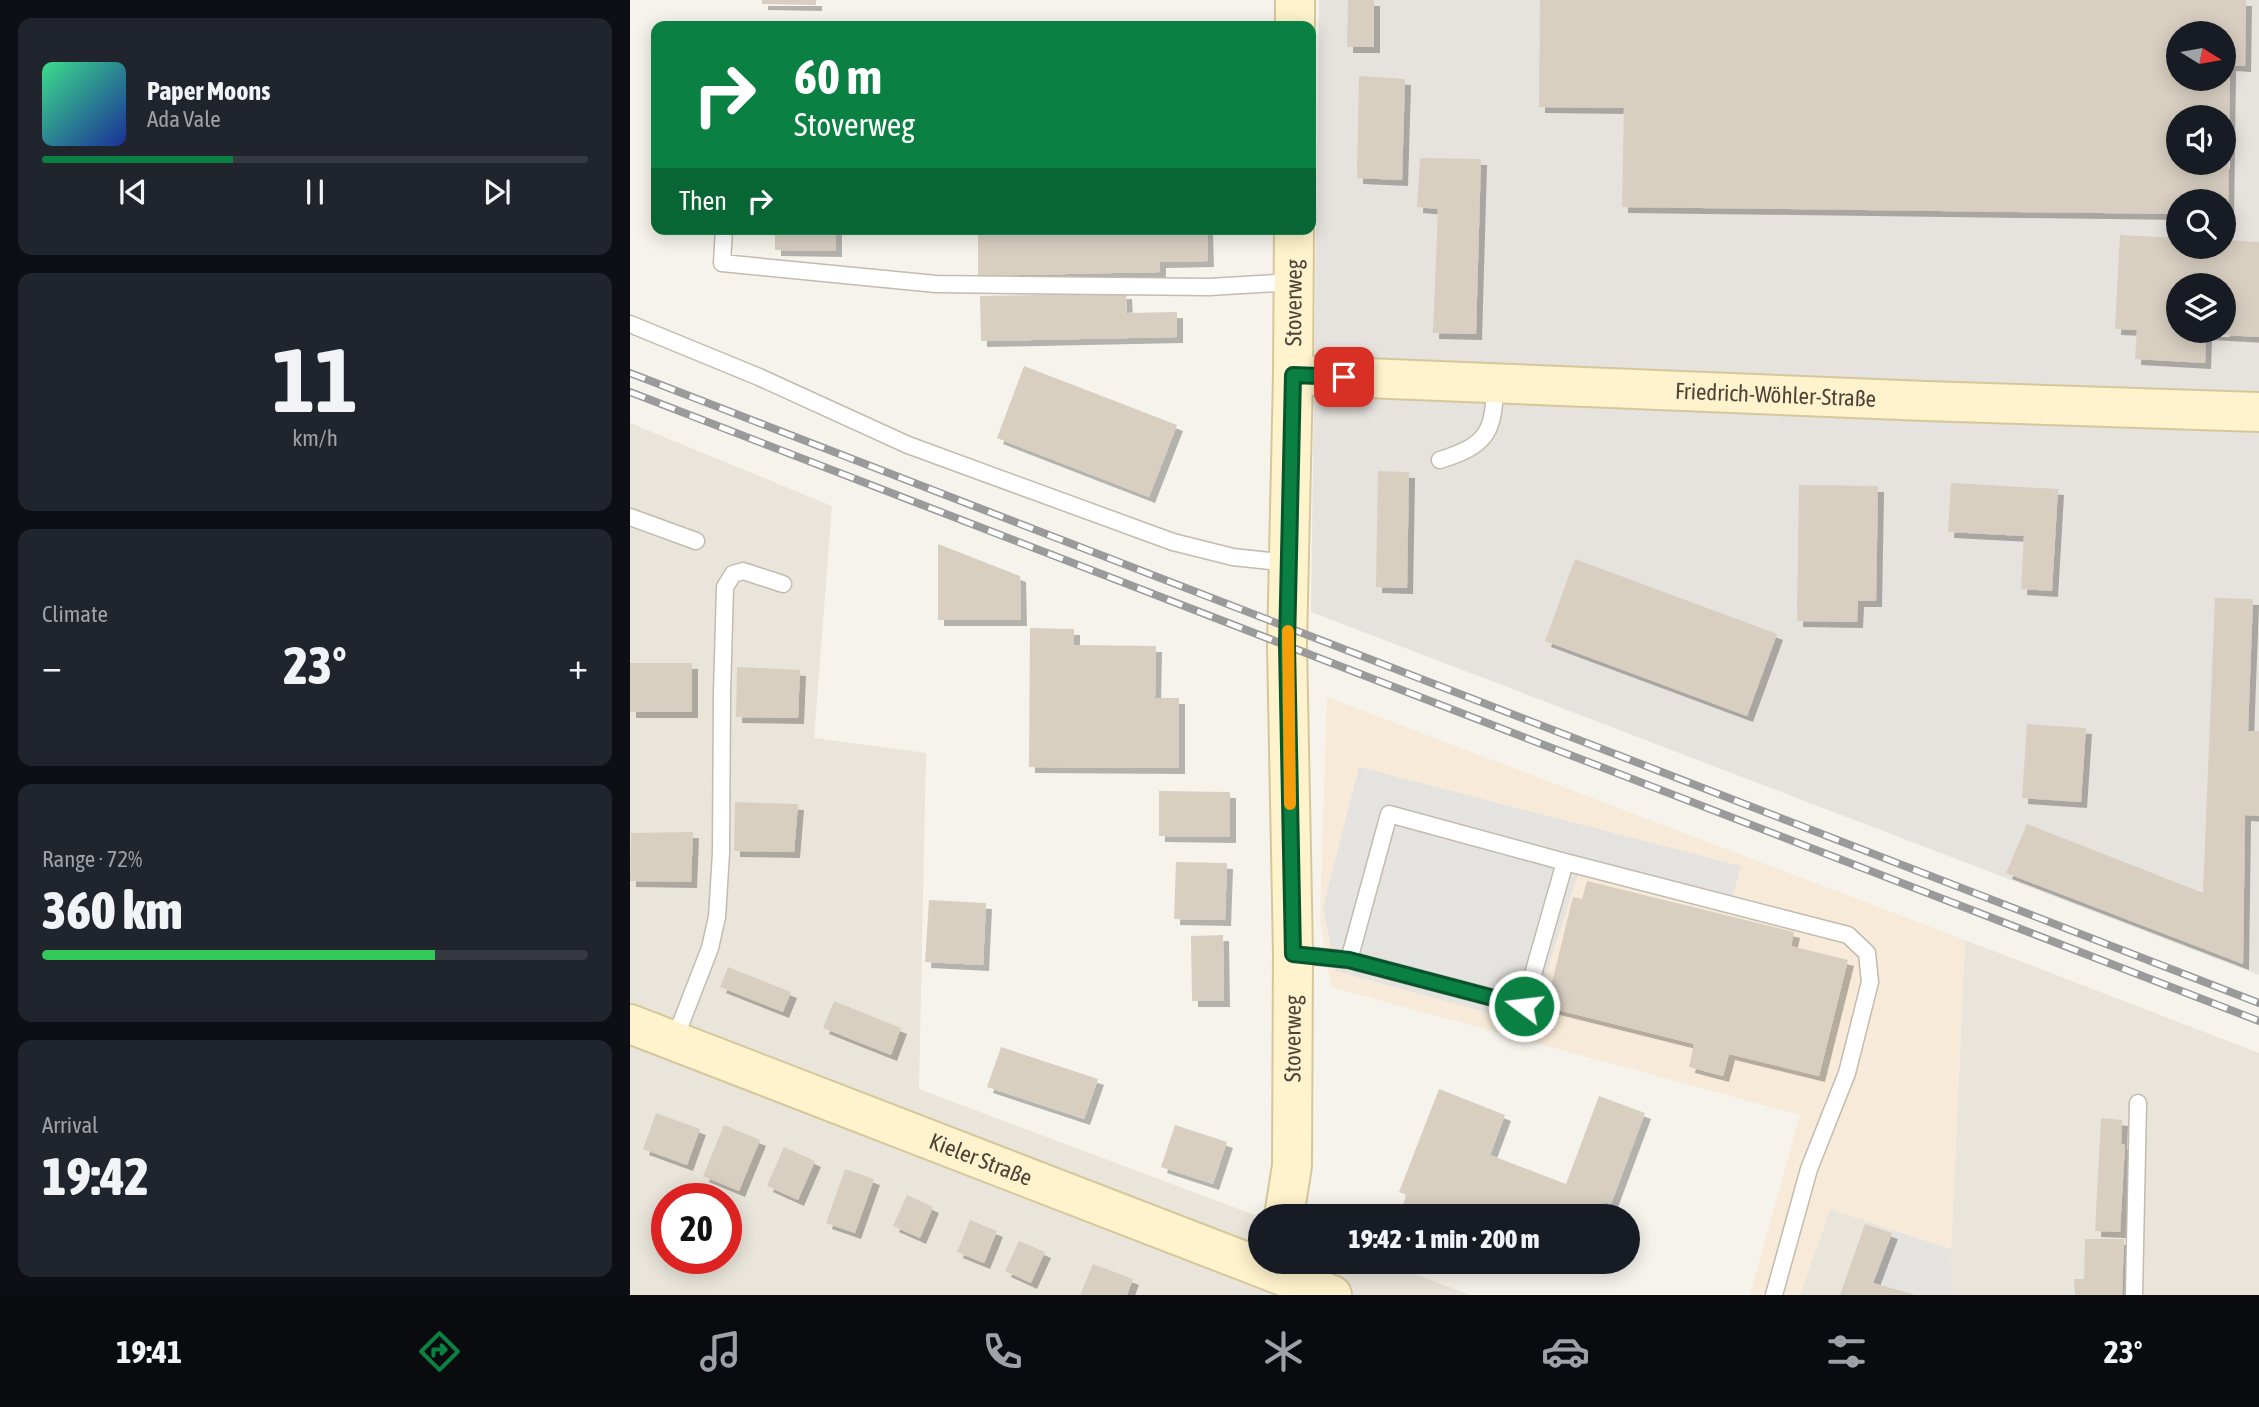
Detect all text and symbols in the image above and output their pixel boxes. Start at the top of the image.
north arrow [2166,21,2236,91]
map controls [2166,21,2236,343]
text: 60 m [794,48,882,104]
icon: right [679,49,770,140]
text: Paper Moons [147,76,270,106]
button: sound [2166,105,2236,175]
text: Ada Vale [147,106,221,132]
text: Stoverweg [794,106,915,143]
icon: previous [114,173,152,211]
icon: pause [296,173,334,211]
icon: next [478,173,516,211]
icon: right [741,182,779,220]
text: Then [679,186,727,216]
button: search [2166,189,2236,259]
street label: Stoverweg [1280,259,1307,346]
button: layers [2166,273,2236,343]
text: 11 [272,327,358,431]
pin [1314,347,1374,407]
icon: arrive [1325,358,1363,396]
street label: Friedrich-Wöhler-Straße [1675,378,1877,412]
text: km/h [292,425,338,451]
text: Climate [42,601,108,627]
text: 23° [283,635,347,695]
text: − [42,644,62,687]
text: + [568,644,588,687]
text: Range · 72% [42,846,142,872]
text: 360 km [42,880,183,940]
position arrow [1487,969,1561,1043]
street label: Stoverweg [1279,995,1306,1082]
text: Arrival [42,1112,98,1138]
street label: Kieler Straße [926,1128,1036,1191]
text: 19:42 [42,1146,149,1206]
speed limit sign: 20 [651,1183,742,1274]
text: 19:42 · 1 min · 200 m [1349,1224,1539,1254]
icon: directions [415,1327,464,1376]
icon: music [696,1327,745,1376]
icon: phone [978,1327,1027,1376]
icon: climate [1259,1327,1308,1376]
icon: car [1541,1327,1590,1376]
icon: filters [1822,1327,1871,1376]
text: 19:41 [116,1333,182,1370]
text: 23° [2104,1333,2143,1370]

